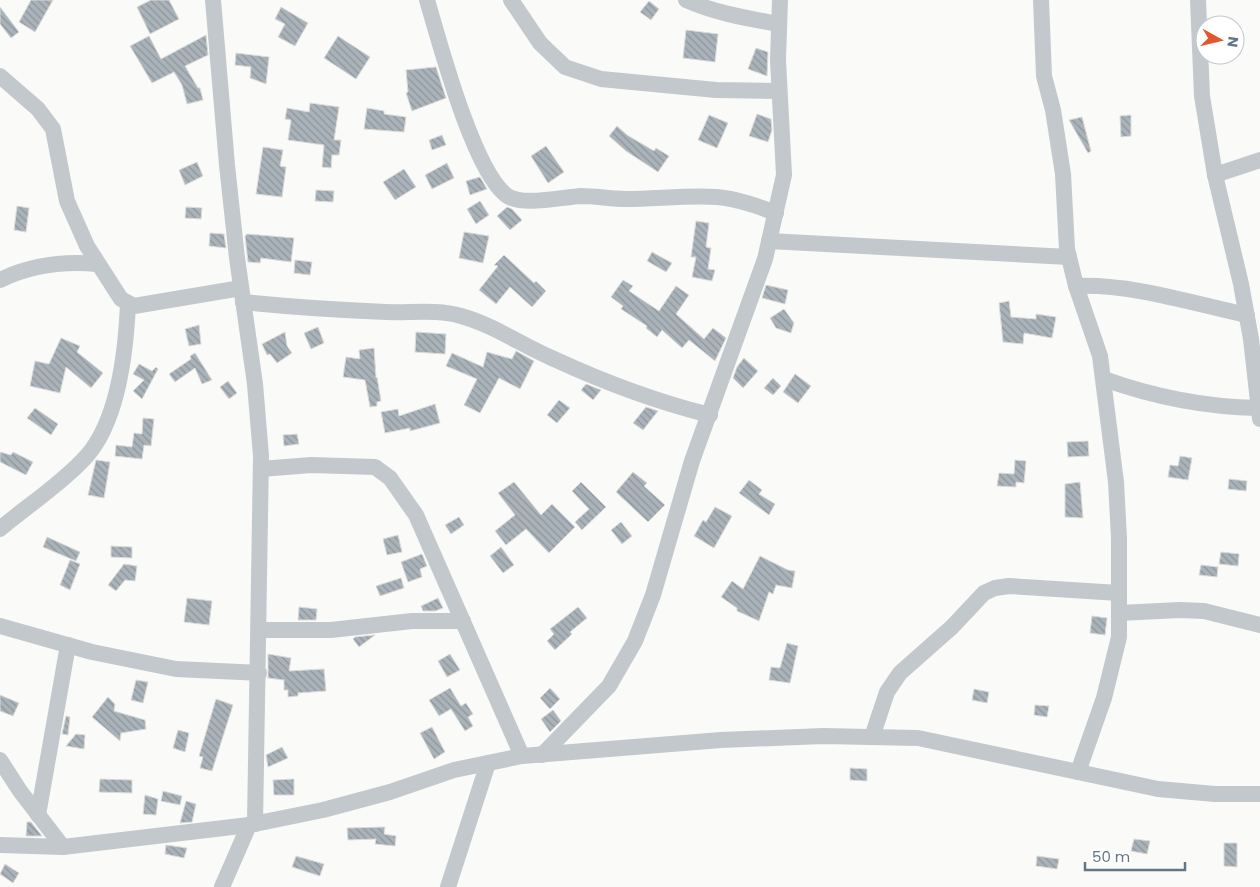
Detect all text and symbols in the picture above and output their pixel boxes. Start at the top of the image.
north arrow [1195,15,1245,65]
text: N [1222,35,1244,48]
scale bar [1085,840,1185,872]
text: 50 m [1092,846,1130,867]

